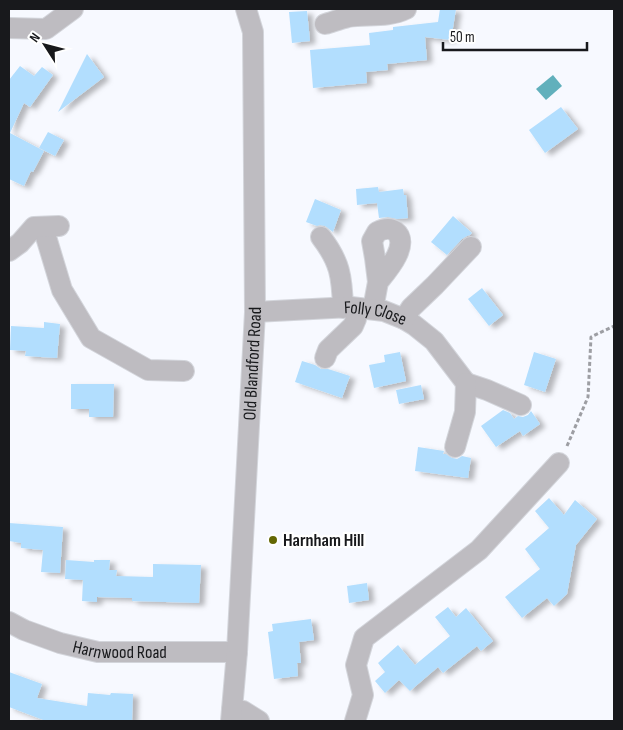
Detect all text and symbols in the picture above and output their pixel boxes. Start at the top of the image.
north arrow [20,20,70,70]
scale bar [443,20,587,52]
text: 50 m [450,28,475,47]
text: N [26,30,44,46]
street label: Folly Close [343,297,410,330]
street label: Old Blandford Road [239,307,266,421]
place label: Harnham Hill [283,530,364,551]
marker: Harnham Hill [267,534,279,546]
street label: Harnwood Road [71,636,167,664]

